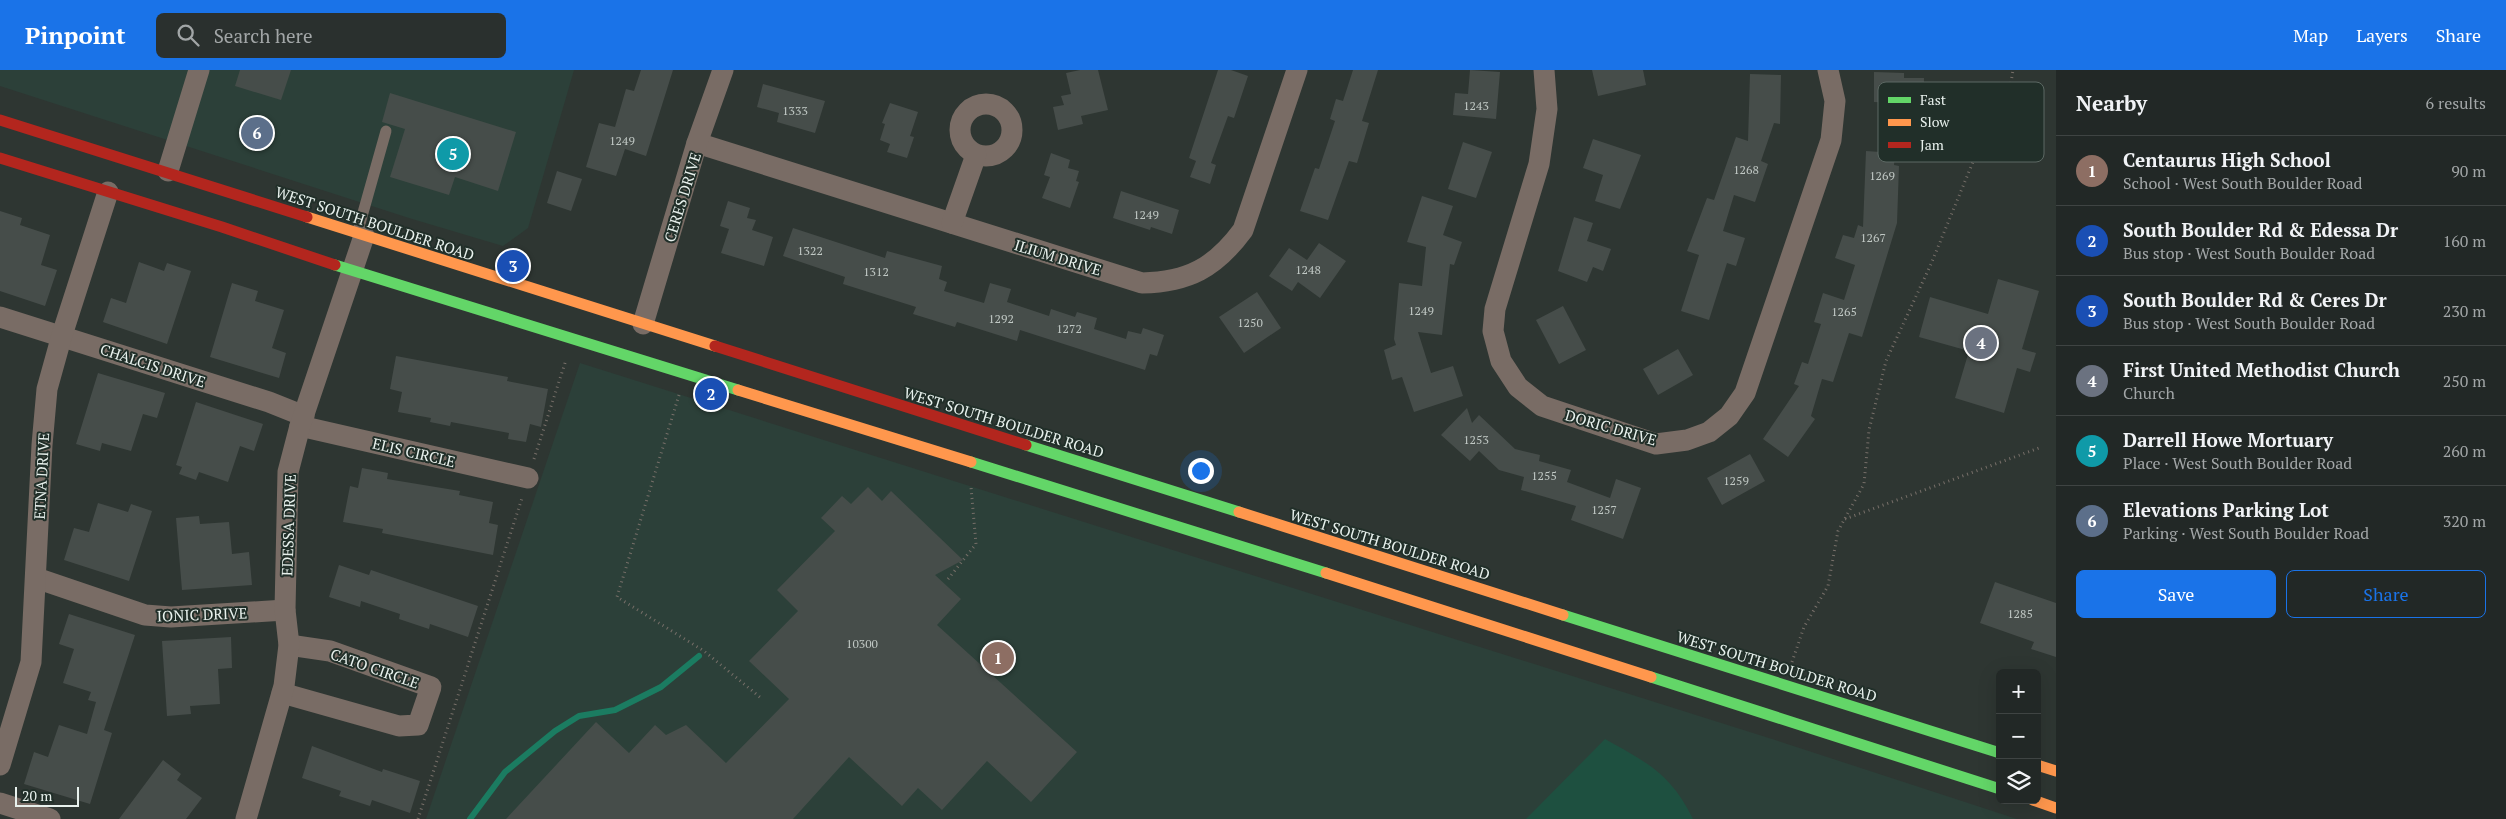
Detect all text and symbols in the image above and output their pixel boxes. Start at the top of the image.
search box [156,13,506,58]
text: Pinpoint [25,19,126,51]
icon: search [174,21,202,49]
text: Search here [214,23,312,48]
text: Map [2293,23,2328,47]
text: Layers [2356,23,2408,47]
text: Share [2436,23,2481,47]
legend [1878,82,2044,162]
text: Nearby [2076,89,2147,117]
text: Fast [1920,90,1947,109]
text: 6 results [2426,92,2486,114]
house number: 1243 [1463,98,1489,113]
house number: 1333 [782,103,808,118]
text: Slow [1920,112,1950,131]
pin: 6 [241,114,273,152]
house number: 1249 [609,133,635,148]
pin: 5 [437,135,469,173]
text: Jam [1920,135,1944,154]
text: Centaurus High School [2123,147,2331,172]
street label: CERES DRIVE [659,150,705,244]
text: 1 [2087,160,2097,182]
text: 90 m [2451,160,2486,182]
house number: 1268 [1733,162,1759,177]
house number: 1269 [1869,168,1895,183]
text: School · West South Boulder Road [2123,172,2362,194]
street label: WEST SOUTH BOULDER ROAD [273,181,477,265]
house number: 1249 [1133,207,1159,222]
text: South Boulder Rd & Edessa Dr [2123,217,2398,242]
house number: 1267 [1860,230,1886,245]
text: 2 [2087,230,2097,252]
text: 160 m [2443,230,2486,252]
street label: ILIUM DRIVE [1012,234,1104,280]
text: Bus stop · West South Boulder Road [2123,242,2375,264]
house number: 1322 [797,243,823,258]
pin: 3 [497,247,529,285]
house number: 1248 [1295,262,1321,277]
house number: 1312 [863,264,889,279]
text: South Boulder Rd & Ceres Dr [2123,287,2387,312]
text: 3 [2087,300,2097,322]
text: 230 m [2443,300,2486,322]
house number: 1249 [1408,303,1434,318]
house number: 1265 [1831,304,1857,319]
house number: 1292 [988,311,1014,326]
text: Bus stop · West South Boulder Road [2123,312,2375,334]
house number: 1250 [1237,315,1263,330]
house number: 1272 [1056,321,1082,336]
pin: 4 [1965,324,1997,362]
street label: CHALCIS DRIVE [98,339,208,391]
text: First United Methodist Church [2123,357,2400,382]
text: 4 [2087,370,2097,392]
text: 250 m [2443,370,2486,392]
pin: 2 [695,375,727,413]
street label: WEST SOUTH BOULDER ROAD [902,382,1106,462]
text: Church [2123,382,2175,404]
street label: DORIC DRIVE [1563,404,1659,450]
text: Darrell Howe Mortuary [2123,427,2333,452]
street label: ETNA DRIVE [29,432,53,520]
house number: 1253 [1463,432,1489,447]
street label: ELIS CIRCLE [371,433,457,471]
text: 5 [2087,440,2097,462]
text: 260 m [2443,440,2486,462]
text: Place · West South Boulder Road [2123,452,2352,474]
your location [1188,458,1214,484]
house number: 1255 [1531,468,1557,483]
house number: 1259 [1723,473,1749,488]
street label: EDESSA DRIVE [276,474,300,576]
text: Elevations Parking Lot [2123,497,2329,522]
house number: 1257 [1591,502,1617,517]
street label: WEST SOUTH BOULDER ROAD [1288,504,1492,584]
text: 6 [2087,510,2097,532]
text: 320 m [2443,510,2486,532]
text: Parking · West South Boulder Road [2123,522,2369,544]
button: Save [2076,570,2276,618]
button: Share [2286,570,2486,618]
street label: IONIC DRIVE [156,602,248,626]
house number: 1285 [2007,606,2033,621]
street label: WEST SOUTH BOULDER ROAD [1675,626,1879,706]
house number: 10300 [846,636,878,651]
pin: 1 [982,639,1014,677]
street label: CATO CIRCLE [328,643,422,693]
map controls [1996,669,2041,804]
button: + [1996,669,2041,714]
button: − [1996,714,2041,759]
button: layers [1996,759,2041,804]
scale bar [15,784,79,807]
text: 20 m [22,786,52,805]

